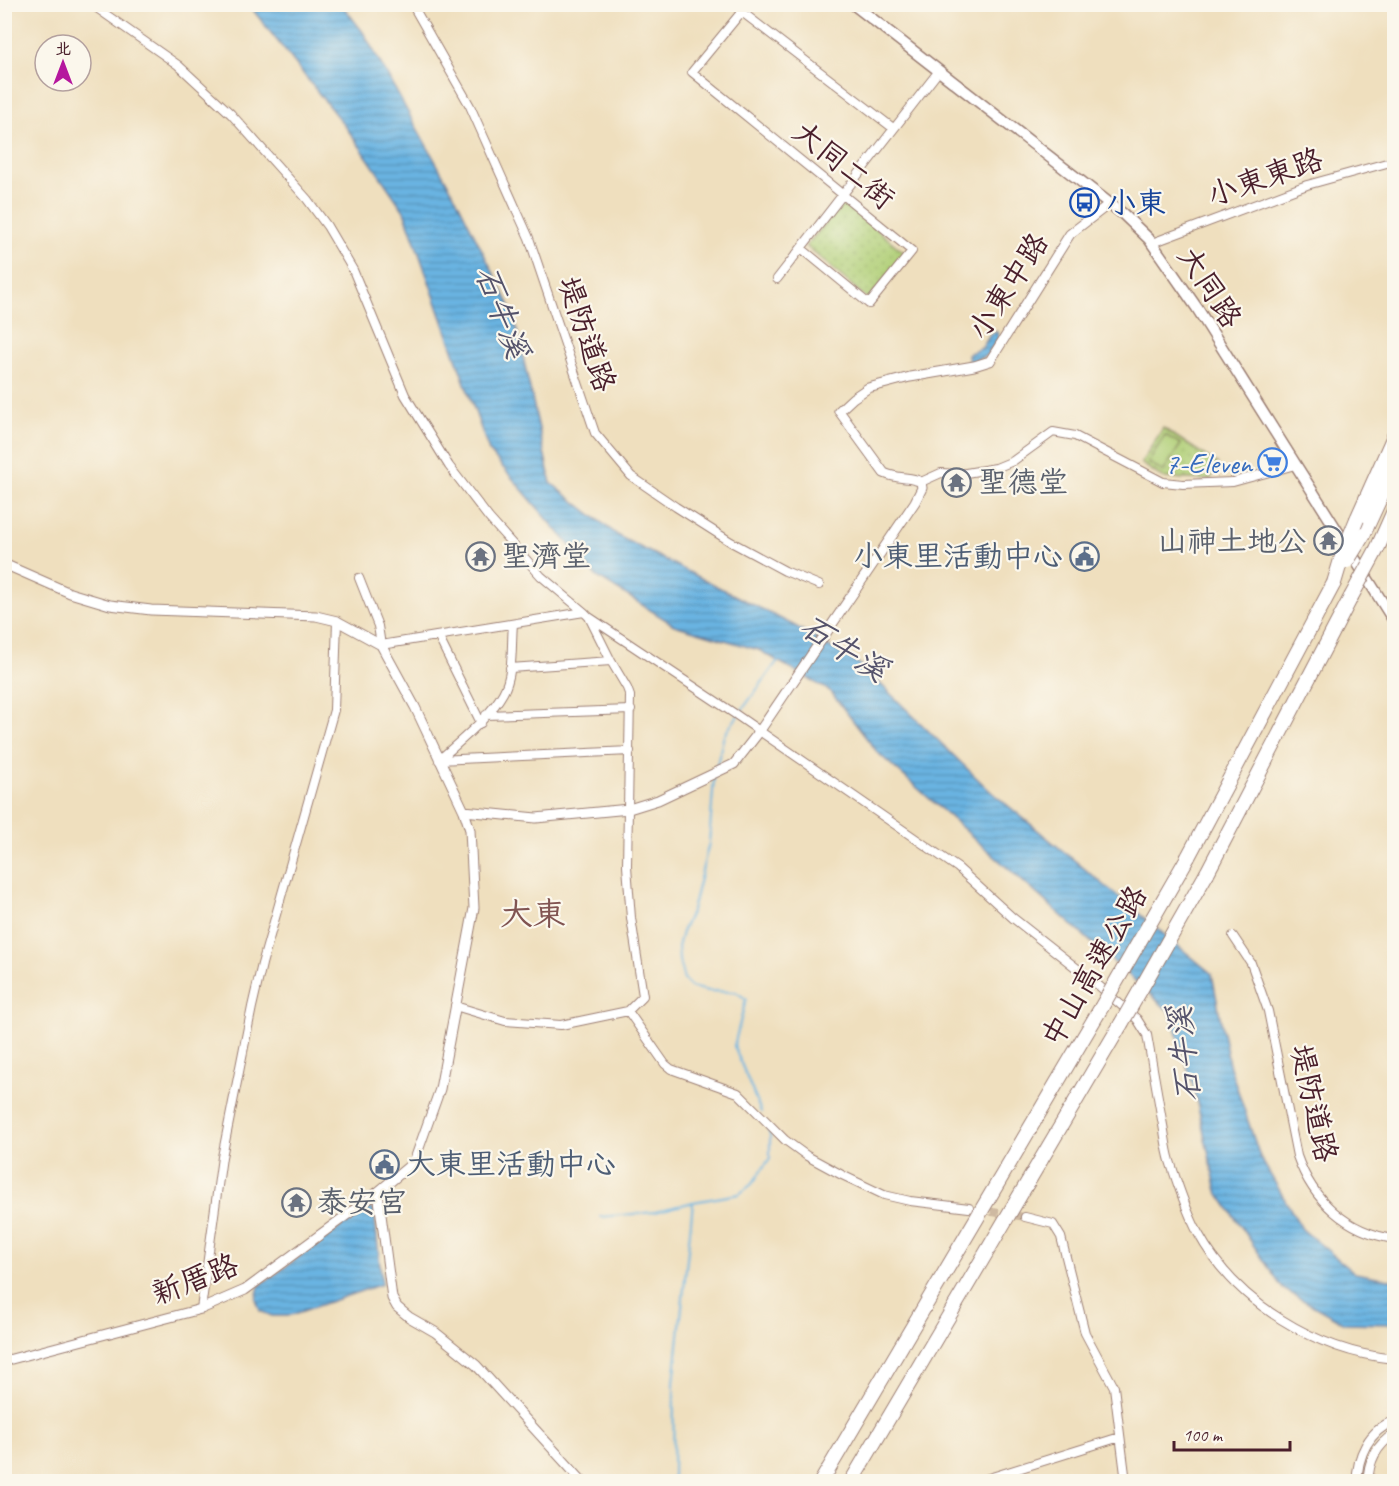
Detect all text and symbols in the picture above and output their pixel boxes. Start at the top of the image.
north arrow [33,33,93,93]
text: 北 [55,39,71,59]
street label: 大同二街 [785,112,903,218]
street label: 小東東路 [1202,140,1328,214]
place label: 小東 [1106,184,1166,222]
bus stop icon: 小東 [1069,187,1101,219]
street label: 小東中路 [959,225,1057,347]
street label: 大同路 [1170,239,1250,335]
water label: 石牛溪 [466,260,539,366]
street label: 堤防道路 [550,271,624,397]
place label: 7-Eleven [1165,444,1253,482]
supermarket icon: 7-Eleven [1257,447,1289,479]
place label: 聖德堂 [978,463,1068,501]
temple icon: 聖德堂 [941,466,973,498]
place label: 山神土地公 [1157,522,1307,560]
temple icon: 山神土地公 [1312,525,1344,557]
place label: 聖濟堂 [501,537,591,575]
place label: 小東里活動中心 [853,537,1063,575]
temple icon: 聖濟堂 [464,540,496,572]
public building icon: 小東里活動中心 [1068,540,1100,572]
water label: 石牛溪 [792,605,897,692]
street label: 中山高速公路 [1033,879,1155,1053]
district label: 大東 [500,893,566,935]
water label: 石牛溪 [1158,1002,1209,1104]
street label: 堤防道路 [1282,1040,1346,1166]
place label: 大東里活動中心 [406,1145,616,1183]
public building icon: 大東里活動中心 [369,1148,401,1180]
place label: 泰安宮 [317,1183,407,1221]
temple icon: 泰安宮 [280,1186,312,1218]
street label: 新厝路 [146,1245,244,1313]
scale bar [1174,1414,1290,1452]
text: 100 m [1183,1424,1224,1446]

